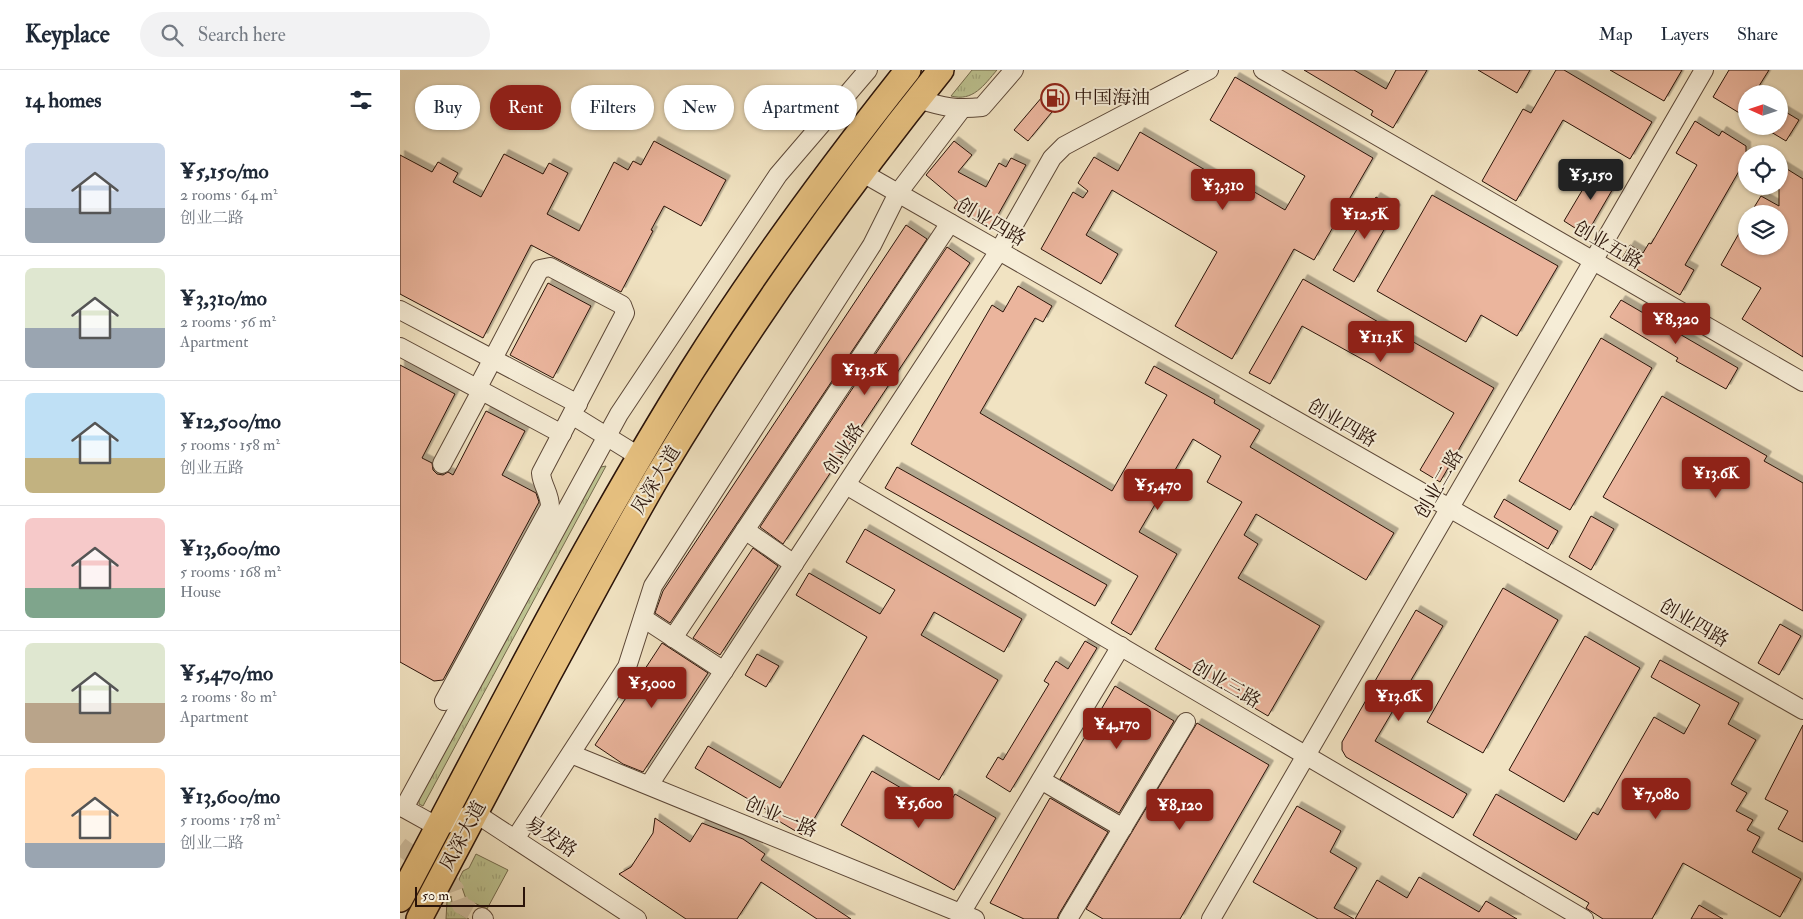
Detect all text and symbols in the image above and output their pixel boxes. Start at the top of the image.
search box [140,12,490,57]
text: Keyplace [25,19,110,50]
icon: search [158,21,186,49]
text: Search here [198,23,286,47]
text: Map [1599,23,1633,46]
text: Layers [1661,23,1709,46]
text: Share [1737,23,1778,46]
fuel station icon: 中国海油 [1040,83,1070,113]
chip: Buy [415,85,480,130]
chip: Rent [490,85,561,130]
chip: Filters [571,85,654,130]
chip: New [664,85,734,130]
chip: Apartment [744,85,857,130]
north arrow [1738,85,1788,135]
map controls [1738,85,1788,255]
icon: filters [347,86,375,114]
place label: 中国海油 [1074,86,1150,110]
text: 14 homes [25,87,102,114]
button: locate [1738,145,1788,195]
text: ¥5,150/mo [180,158,269,185]
pin: ¥5,150 [1550,158,1632,201]
icon: home [65,163,125,223]
text: ¥5,150 [1569,165,1613,185]
pin: ¥3,310 [1182,168,1264,211]
text: ¥3,310 [1202,175,1244,195]
text: 2 rooms · 64 m² [180,185,278,205]
street label: 创业四路 [952,193,1030,251]
pin: ¥12.5K [1324,198,1406,240]
text: ¥12.5K [1342,204,1388,224]
button: layers [1738,205,1788,255]
text: 创业二路 [180,208,244,228]
street label: 创业五路 [1569,216,1647,274]
text: ¥3,310/mo [180,285,267,312]
icon: home [65,288,125,348]
pin: ¥8,320 [1635,302,1717,345]
text: ¥8,320 [1653,309,1699,329]
text: 2 rooms · 56 m² [180,312,276,332]
pin: ¥11.3K [1340,320,1422,363]
text: ¥11.3K [1359,327,1403,347]
text: Apartment [180,332,248,352]
pin: ¥13.5K [824,354,906,396]
text: ¥13.5K [843,360,887,380]
street label: 创业四路 [1303,394,1381,452]
text: ¥12,500/mo [180,408,281,435]
icon: home [65,413,125,473]
street label: 创业路 [818,419,870,479]
text: 5 rooms · 158 m² [180,435,280,455]
street label: 凤深大道 [626,441,686,519]
street label: 创业二路 [1410,445,1468,523]
pin: ¥13.6K [1675,456,1757,499]
text: 创业五路 [180,458,244,478]
text: ¥13.6K [1693,463,1739,483]
pin: ¥5,470 [1117,468,1199,511]
text: ¥5,470 [1135,475,1181,495]
text: ¥13,600/mo [180,535,280,562]
icon: home [65,538,125,598]
text: 5 rooms · 168 m² [180,562,281,582]
text: House [180,582,221,602]
street label: 创业四路 [1655,594,1733,652]
street label: 创业三路 [1187,655,1265,713]
text: ¥5,470/mo [180,660,273,687]
icon: home [65,663,125,723]
pin: ¥5,000 [611,666,693,709]
text: ¥5,000 [628,673,676,693]
pin: ¥13.6K [1358,680,1440,722]
text: ¥13.6K [1376,686,1422,706]
text: 2 rooms · 80 m² [180,687,277,707]
text: Apartment [180,707,248,727]
pin: ¥4,170 [1076,708,1158,750]
text: ¥4,170 [1094,714,1140,734]
pin: ¥7,080 [1615,778,1697,820]
text: ¥13,600/mo [180,783,280,810]
text: ¥7,080 [1633,784,1679,804]
pin: ¥5,600 [878,786,960,829]
icon: home [65,788,125,848]
pin: ¥8,120 [1139,788,1221,831]
street label: 创业一路 [741,792,821,842]
text: ¥5,600 [895,793,943,813]
text: ¥8,120 [1157,795,1203,815]
street label: 凤深大道 [435,797,491,875]
text: 5 rooms · 178 m² [180,810,280,830]
street label: 易发路 [521,811,581,863]
text: 创业二路 [180,833,244,853]
scale bar [415,884,525,907]
text: 50 m [422,887,449,904]

